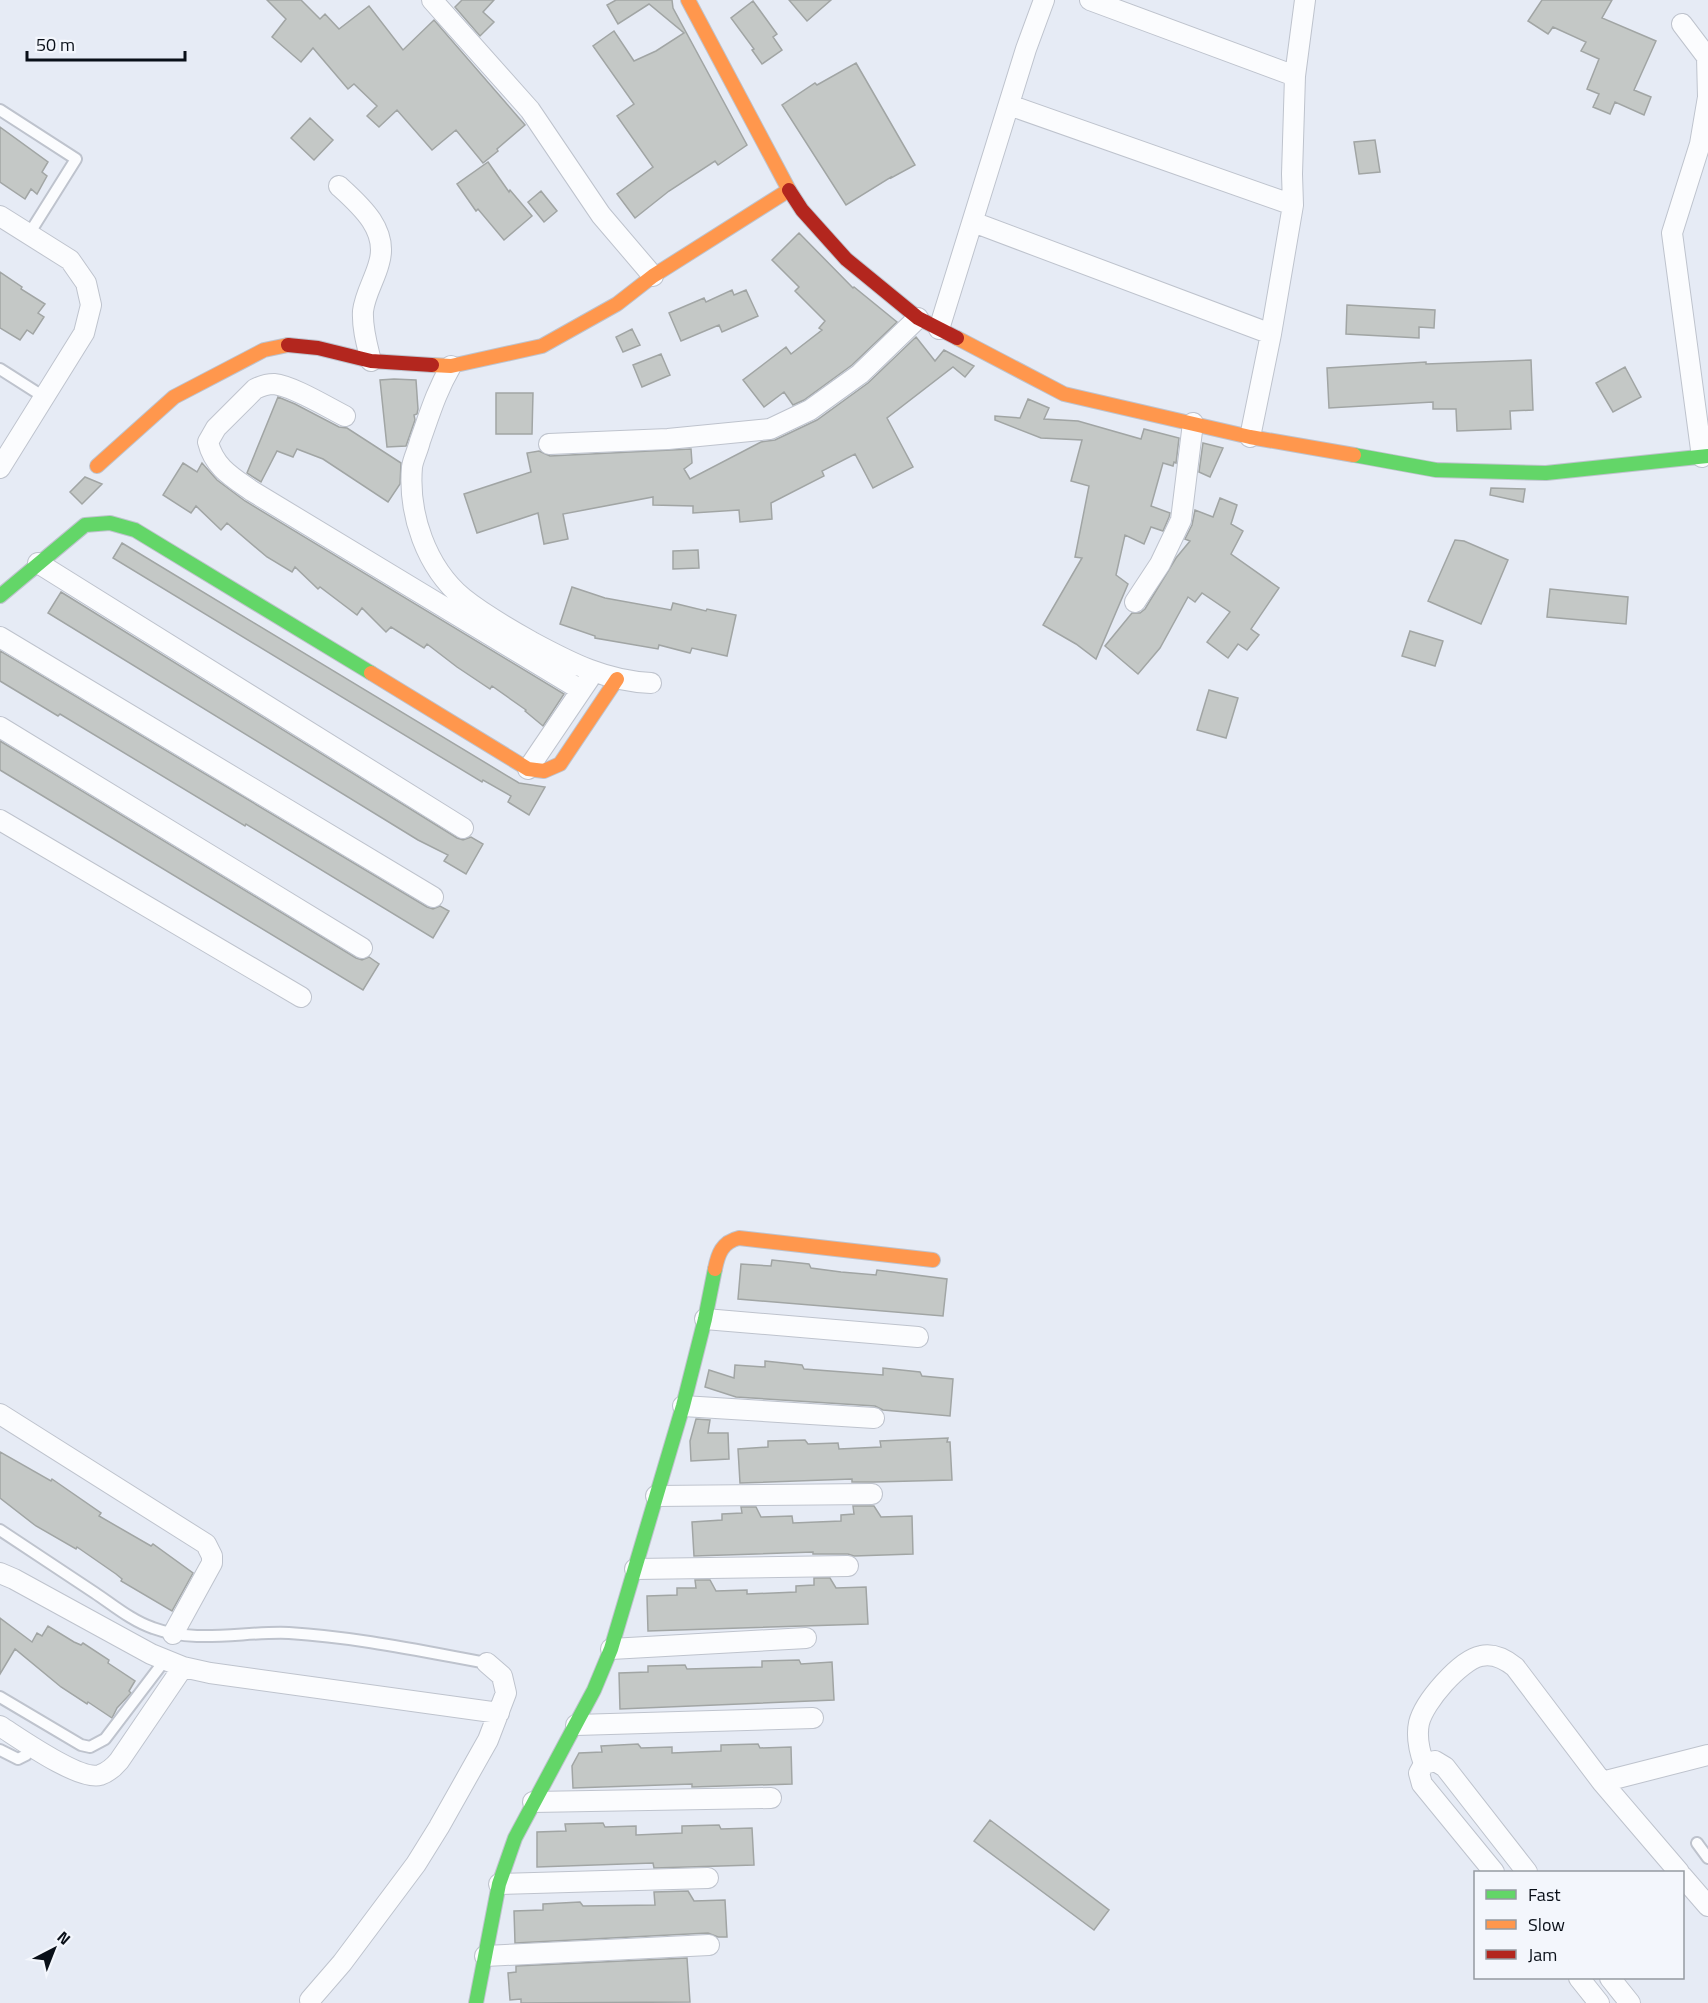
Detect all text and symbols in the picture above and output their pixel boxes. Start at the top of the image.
scale bar [27,24,184,62]
text: 50 m [36,31,75,58]
legend [1474,1871,1684,1979]
text: Fast [1528,1881,1561,1908]
text: Slow [1528,1911,1565,1938]
north arrow [24,1919,84,1979]
text: N [52,1925,76,1950]
text: Jam [1528,1941,1557,1968]

